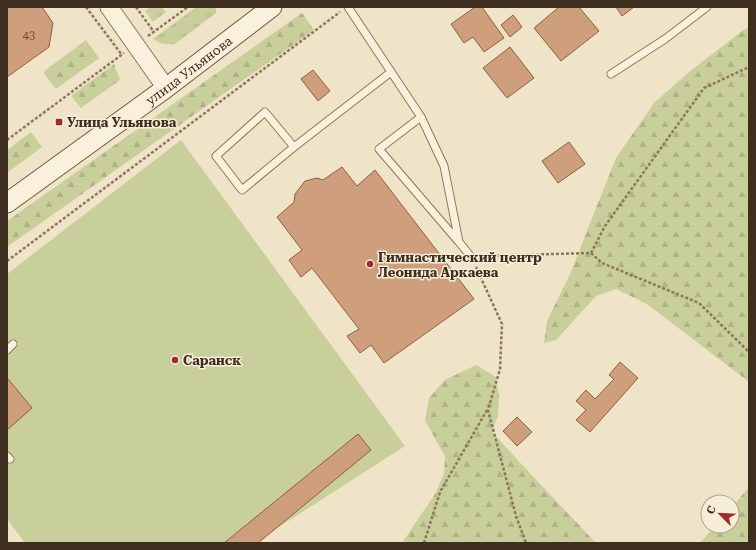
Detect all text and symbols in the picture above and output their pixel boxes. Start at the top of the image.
house number: 43 [23,29,35,42]
street label: улица Ульянова [143,33,235,108]
place label: Улица Ульянова [67,115,177,130]
marker: Улица Ульянова [54,117,64,127]
place label: Гимнастический центр Леонида Аркаева [378,250,542,280]
marker: Гимнастический центр Леонида Аркаева [365,259,375,269]
place label: Саранск [183,353,241,368]
marker: Саранск [170,355,180,365]
north arrow [700,494,740,534]
text: С [704,504,719,516]

